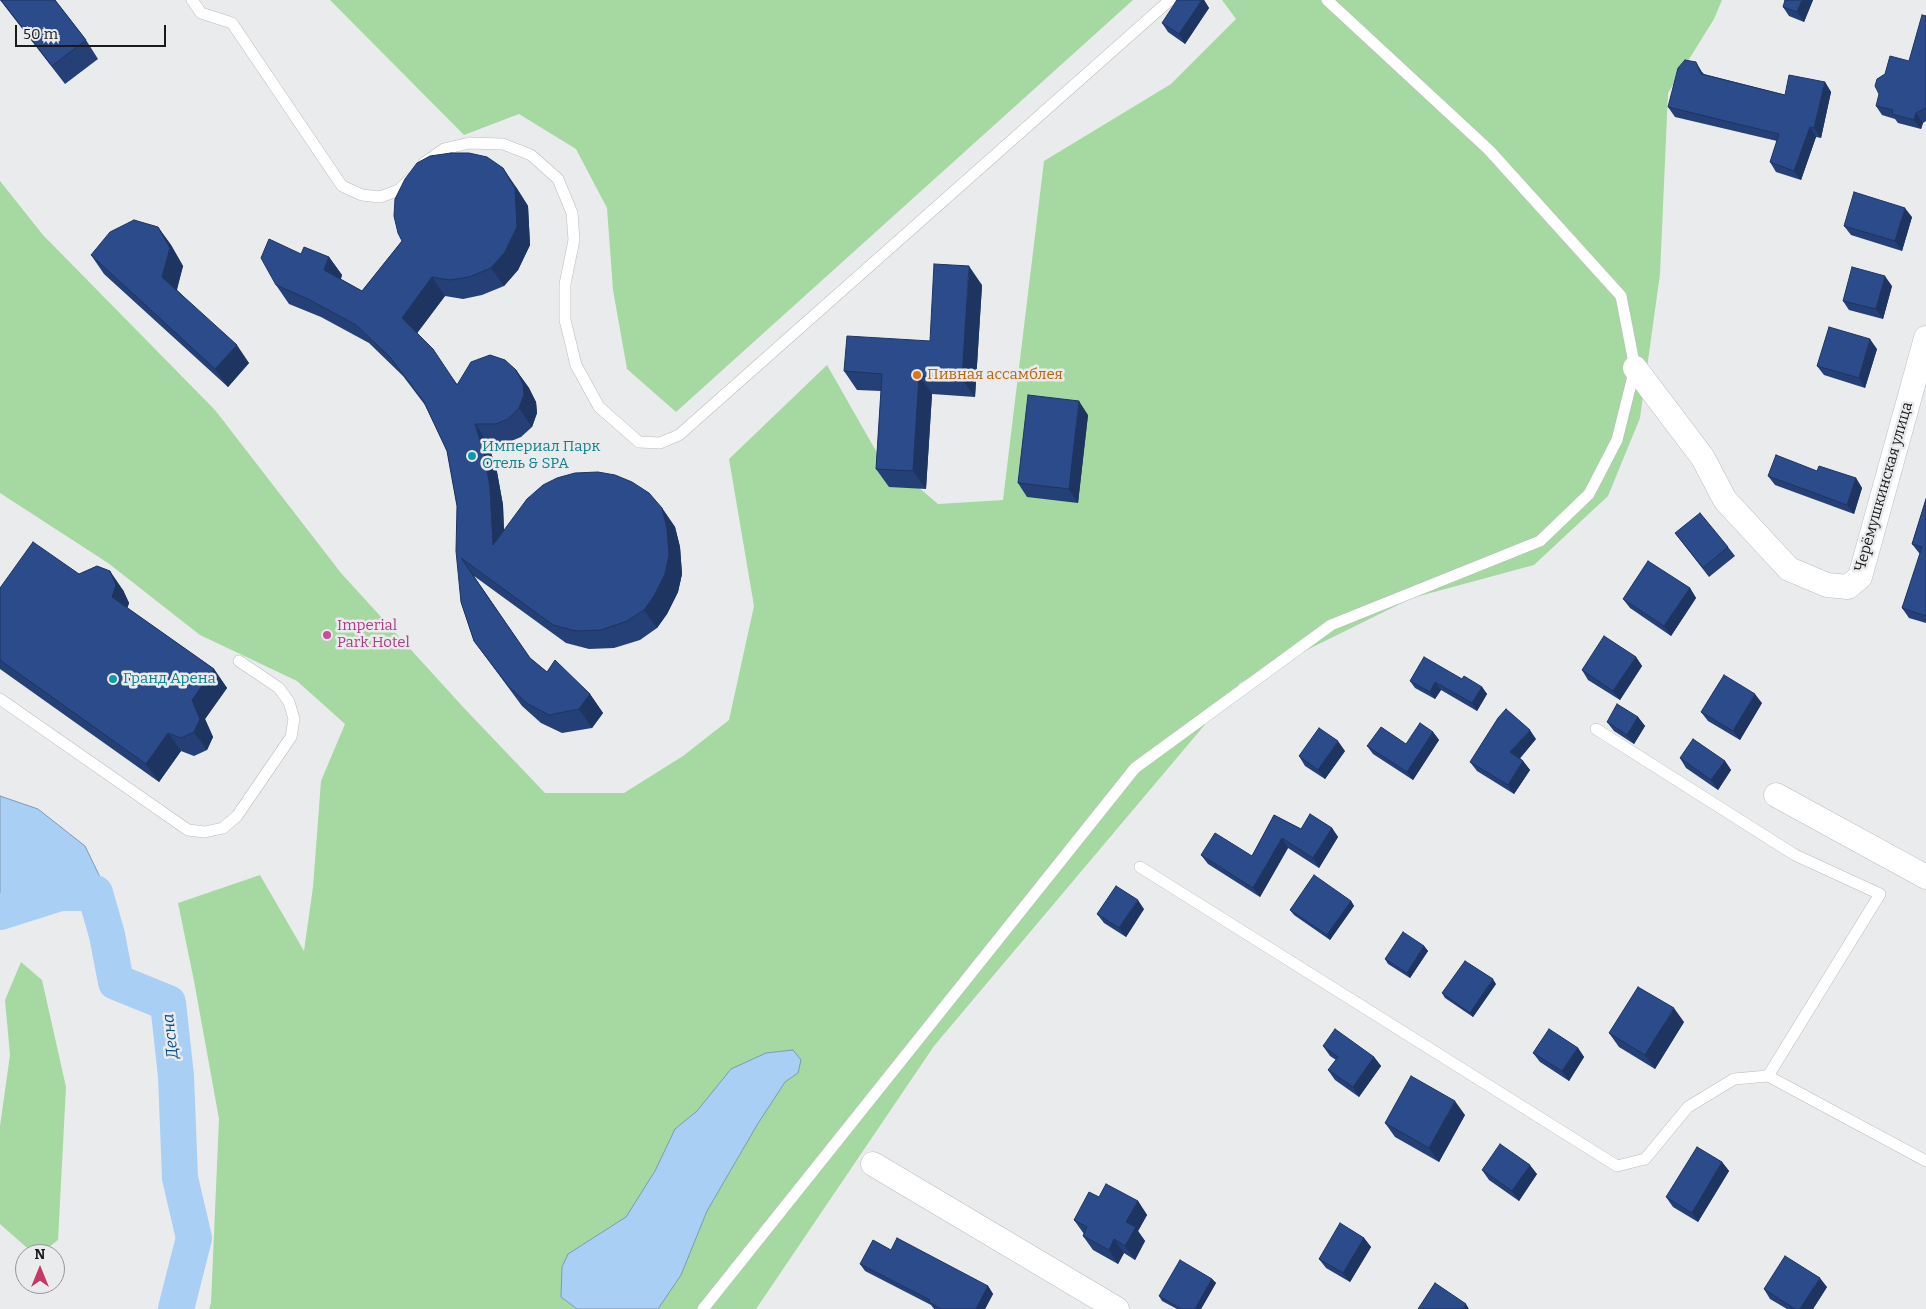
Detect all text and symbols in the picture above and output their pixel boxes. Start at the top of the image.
scale bar [18,15,169,47]
text: 50 m [23,25,58,43]
place label: Пивная ассамблея [927,366,1063,384]
marker: Пивная ассамблея [911,369,923,381]
street label: Черёмушкинская улица [1851,400,1917,574]
place label: Империал Парк Отель & SPA [482,438,600,473]
marker: Империал Парк Отель & SPA [466,450,478,462]
place label: Imperial Park Hotel [337,617,410,652]
marker: Imperial Park Hotel [321,629,333,641]
place label: Гранд Арена [123,670,216,688]
marker: Гранд Арена [107,673,119,685]
water label: Десна [159,1013,183,1059]
north arrow [15,1244,65,1294]
text: N [35,1246,45,1263]

